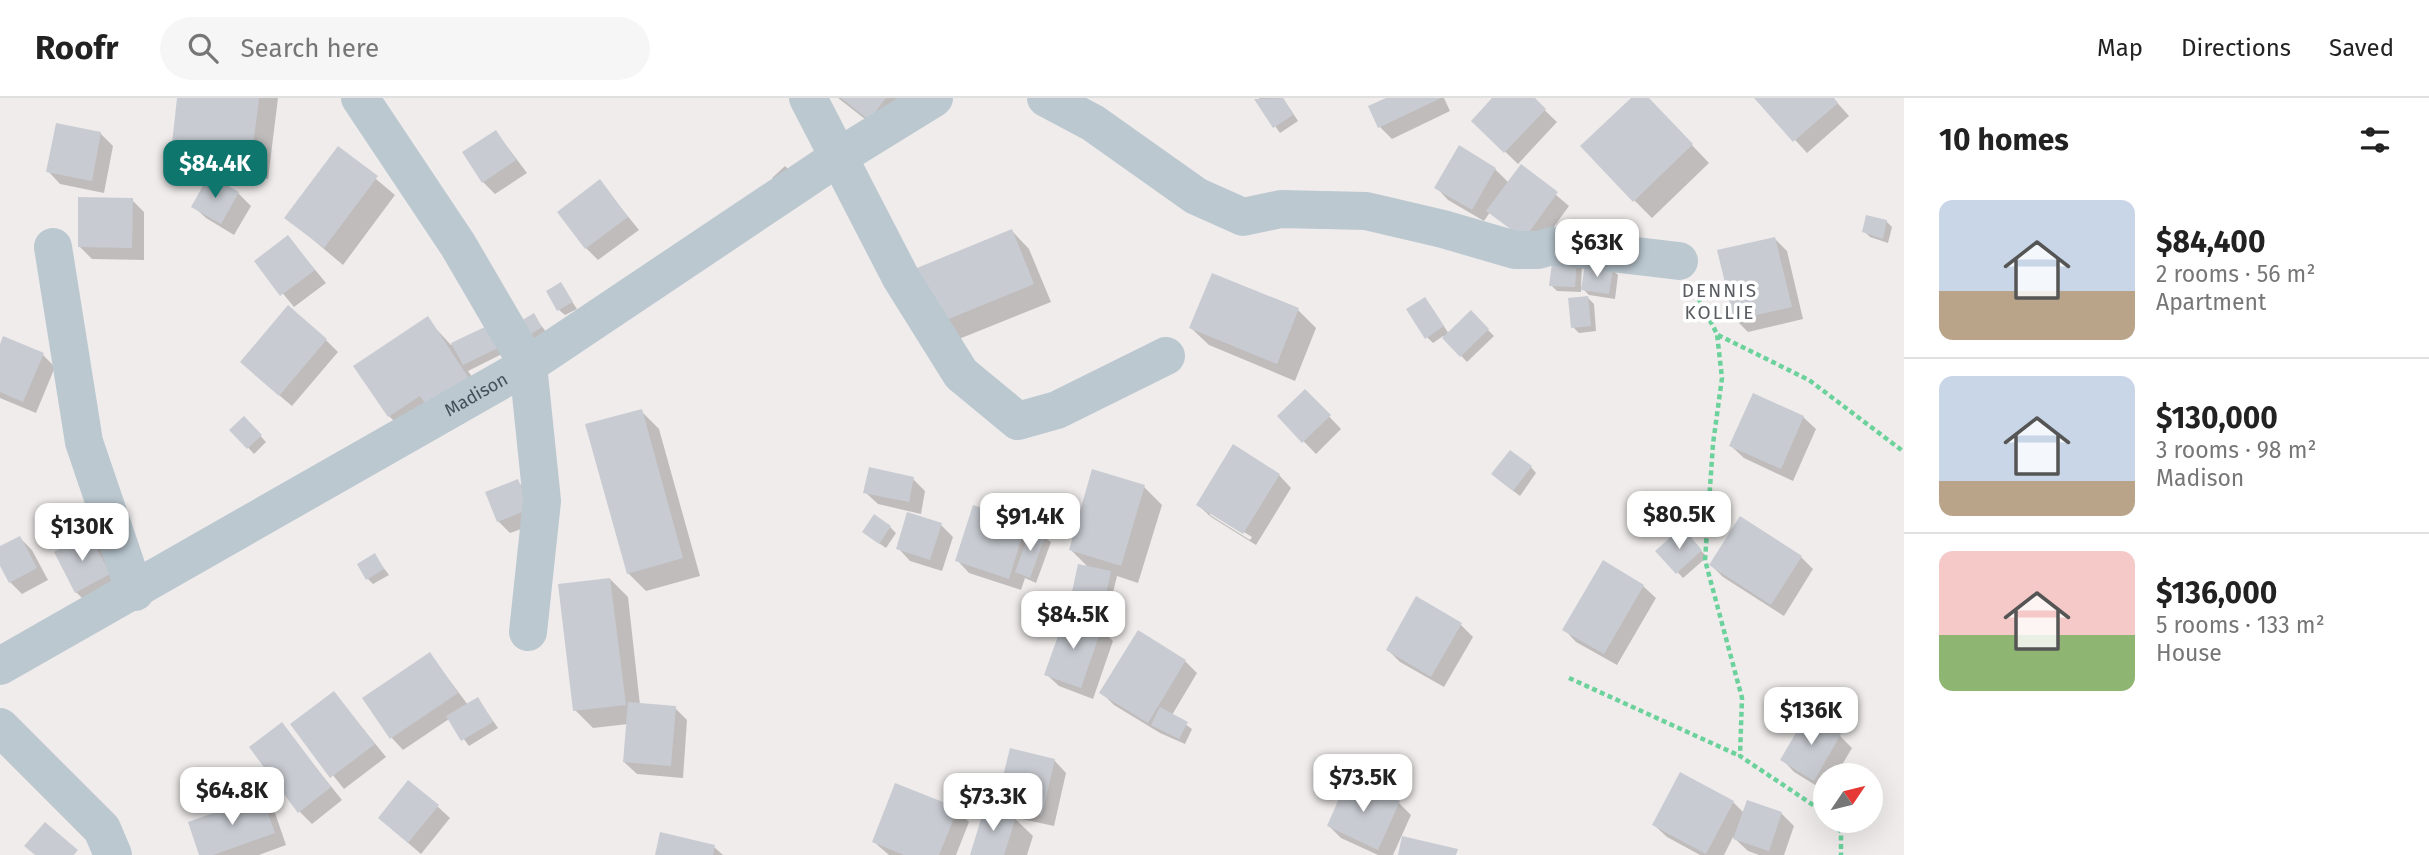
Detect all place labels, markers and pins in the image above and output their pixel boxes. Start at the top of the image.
pin: $84.4K [158,140,272,200]
pin: $63K [1556,220,1638,279]
pin: $80.5K [1622,491,1736,551]
pin: $91.4K [973,494,1087,553]
pin: $130K [33,504,131,563]
pin: $84.5K [1016,592,1130,651]
pin: $136K [1762,688,1860,747]
pin: $73.5K [1306,754,1420,814]
pin: $64.8K [175,768,289,827]
pin: $73.3K [936,774,1050,833]

